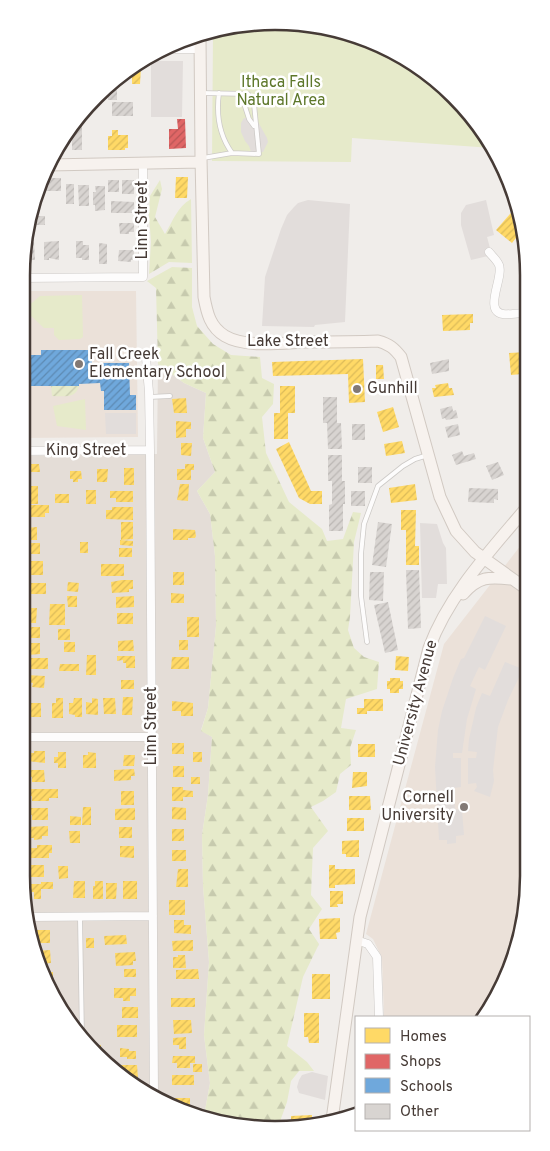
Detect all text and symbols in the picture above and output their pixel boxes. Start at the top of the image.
park label: Ithaca Falls Natural Area [236,73,326,111]
street label: Linn Street [133,180,153,260]
street label: Lake Street [247,332,329,352]
place label: Fall Creek Elementary School [89,345,225,383]
marker: Fall Creek Elementary School [73,358,85,370]
place label: Gunhill [367,379,418,399]
marker: Gunhill [351,383,363,395]
street label: King Street [46,441,126,461]
street label: University Avenue [390,638,442,768]
street label: Linn Street [142,686,162,766]
place label: Cornell University [381,788,454,826]
marker: Cornell University [458,801,470,813]
legend [355,1016,530,1131]
text: Homes [400,1028,447,1047]
text: Shops [400,1053,441,1072]
text: Schools [400,1078,453,1097]
text: Other [400,1103,439,1122]

